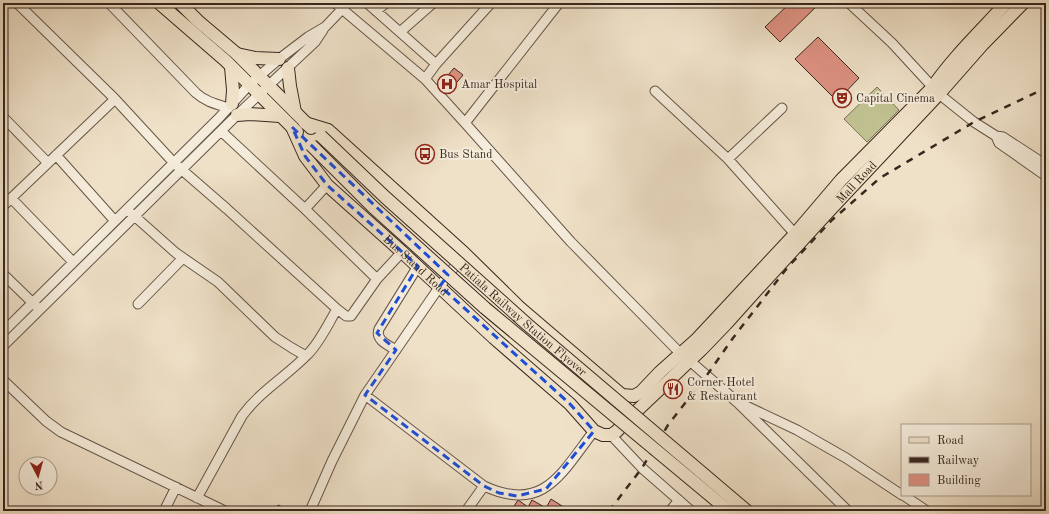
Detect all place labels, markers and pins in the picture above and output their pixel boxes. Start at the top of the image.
hospital icon: Amar Hospital [436,73,458,95]
place label: Amar Hospital [461,79,537,91]
theatre icon: Capital Cinema [831,87,853,109]
place label: Capital Cinema [856,93,935,105]
bus stop icon: Bus Stand [414,143,436,165]
place label: Bus Stand [439,149,493,161]
place label: Corner Hotel & Restaurant [687,377,757,403]
restaurant icon: Corner Hotel & Restaurant [662,378,684,400]

